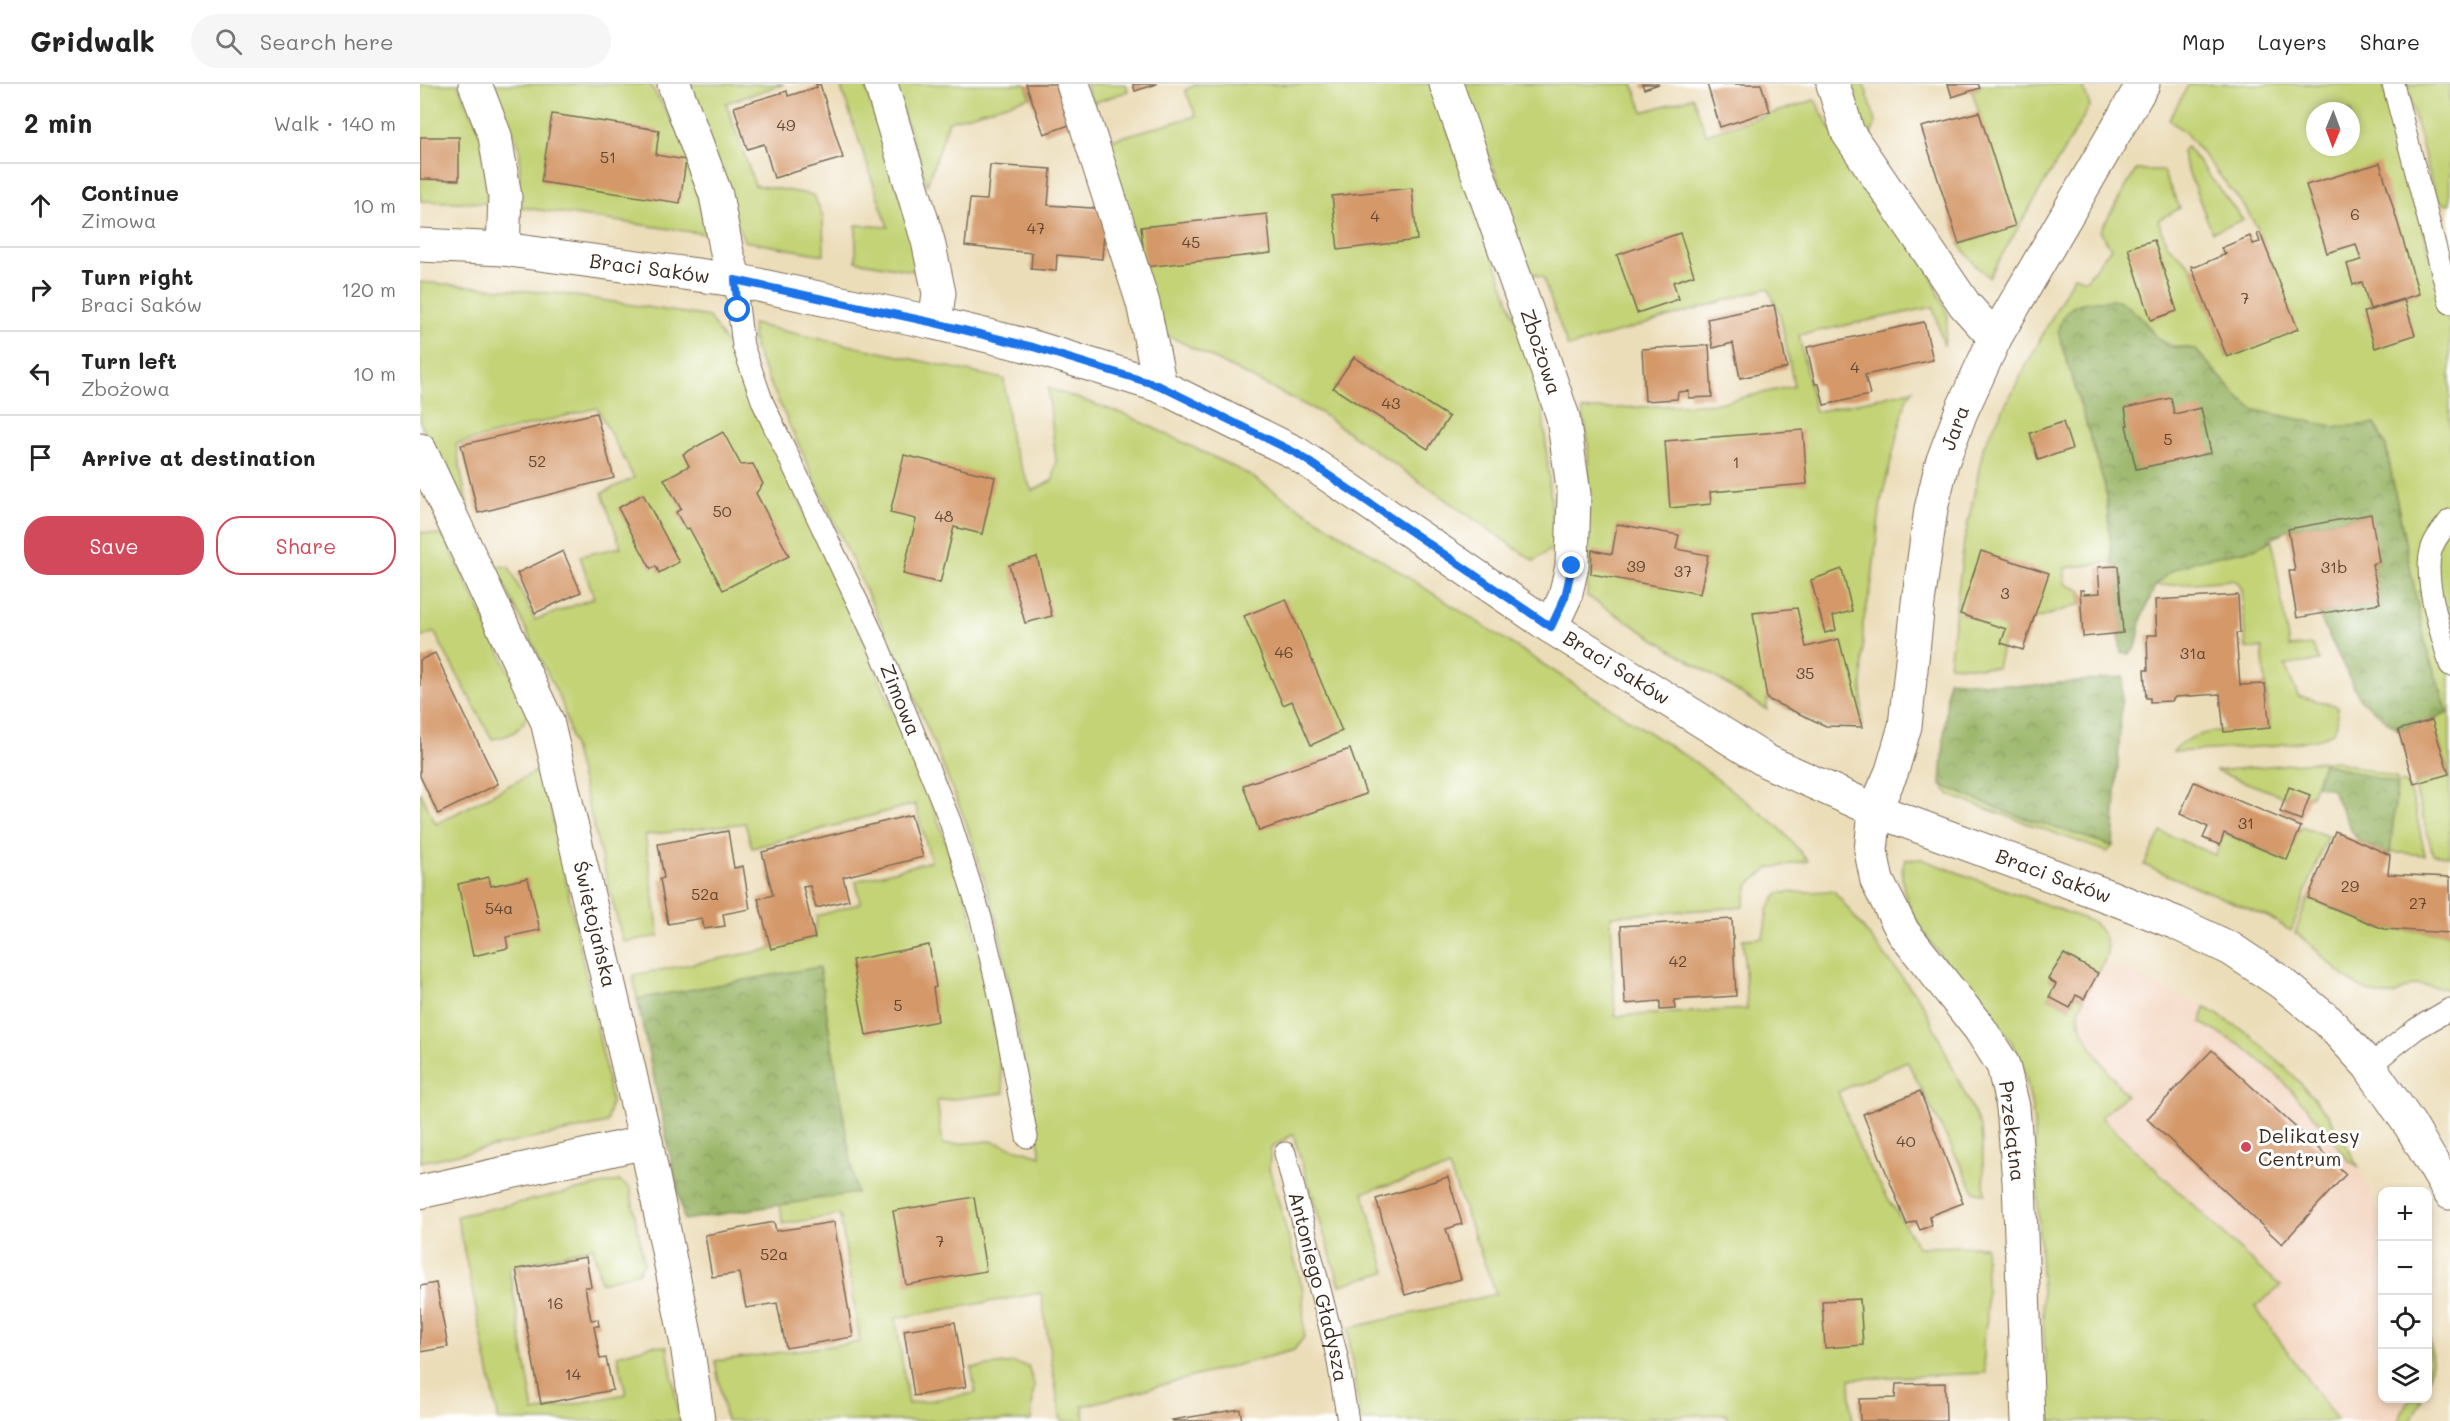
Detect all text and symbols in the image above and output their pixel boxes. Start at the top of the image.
search box [191,14,611,68]
text: Gridwalk [30,23,155,59]
icon: search [212,25,245,58]
text: Search here [260,27,394,56]
text: Map [2182,28,2225,55]
text: Layers [2258,28,2327,55]
text: Share [2360,28,2420,55]
north arrow [2306,102,2360,156]
text: 2 min [24,106,92,140]
text: Walk · 140 m [273,110,396,136]
house number: 49 [777,114,795,135]
house number: 51 [600,146,616,167]
text: Continue [81,178,179,207]
icon: ahead [24,189,57,222]
text: 10 m [352,192,396,218]
house number: 6 [2350,203,2360,224]
house number: 4 [1370,205,1380,226]
text: Zimowa [81,207,156,233]
house number: 47 [1027,217,1045,238]
house number: 45 [1182,231,1200,252]
street label: Braci Saków [588,247,711,288]
text: Turn right [81,262,193,291]
icon: right [24,273,57,306]
text: 120 m [341,276,396,302]
house number: 7 [2241,287,2250,308]
text: Braci Saków [81,291,202,317]
route start [724,296,750,322]
street label: Zbożowa [1515,305,1568,398]
text: Turn left [81,346,177,375]
house number: 4 [1850,356,1860,377]
icon: left [24,357,57,390]
text: 10 m [352,360,396,386]
text: Zbożowa [81,375,170,401]
house number: 43 [1382,392,1400,413]
street label: Jara [1934,401,1974,454]
house number: 5 [2163,428,2173,449]
icon: arrive [24,441,57,474]
text: Arrive at destination [81,443,316,472]
house number: 52 [528,450,546,471]
house number: 1 [1732,451,1740,472]
house number: 50 [712,500,732,521]
house number: 48 [934,505,954,526]
button: Save [24,516,204,575]
button: Share [216,516,396,575]
route end [1558,552,1584,578]
house number: 39 [1627,555,1645,576]
house number: 31b [2321,556,2347,577]
house number: 37 [1674,560,1692,581]
house number: 3 [2000,582,2010,603]
street label: Braci Saków [1559,624,1675,710]
house number: 46 [1274,641,1294,662]
house number: 31a [2180,642,2206,663]
street label: Zimowa [875,660,928,739]
house number: 35 [1796,662,1814,683]
house number: 31 [2238,812,2254,833]
street label: Braci Saków [1993,842,2115,908]
street label: Świętojańska [568,858,623,990]
house number: 29 [2341,875,2359,896]
house number: 52a [691,883,719,904]
house number: 27 [2409,892,2427,913]
house number: 54a [485,897,513,918]
house number: 42 [1669,950,1687,971]
house number: 5 [893,994,903,1015]
street label: Przekątna [1994,1079,2032,1183]
place label: Delikatesy Centrum [2258,1122,2360,1171]
house number: 40 [1896,1130,1916,1151]
marker: Delikatesy Centrum [2239,1140,2253,1154]
map controls [2378,1187,2432,1403]
button: + [2378,1187,2432,1241]
street label: Antoniego Gładysza [1283,1189,1355,1384]
house number: 7 [936,1230,945,1251]
button: − [2378,1241,2432,1295]
house number: 52a [760,1243,788,1264]
house number: 16 [547,1292,563,1313]
button: locate [2378,1295,2432,1349]
button: layers [2378,1349,2432,1403]
house number: 14 [565,1363,582,1384]

